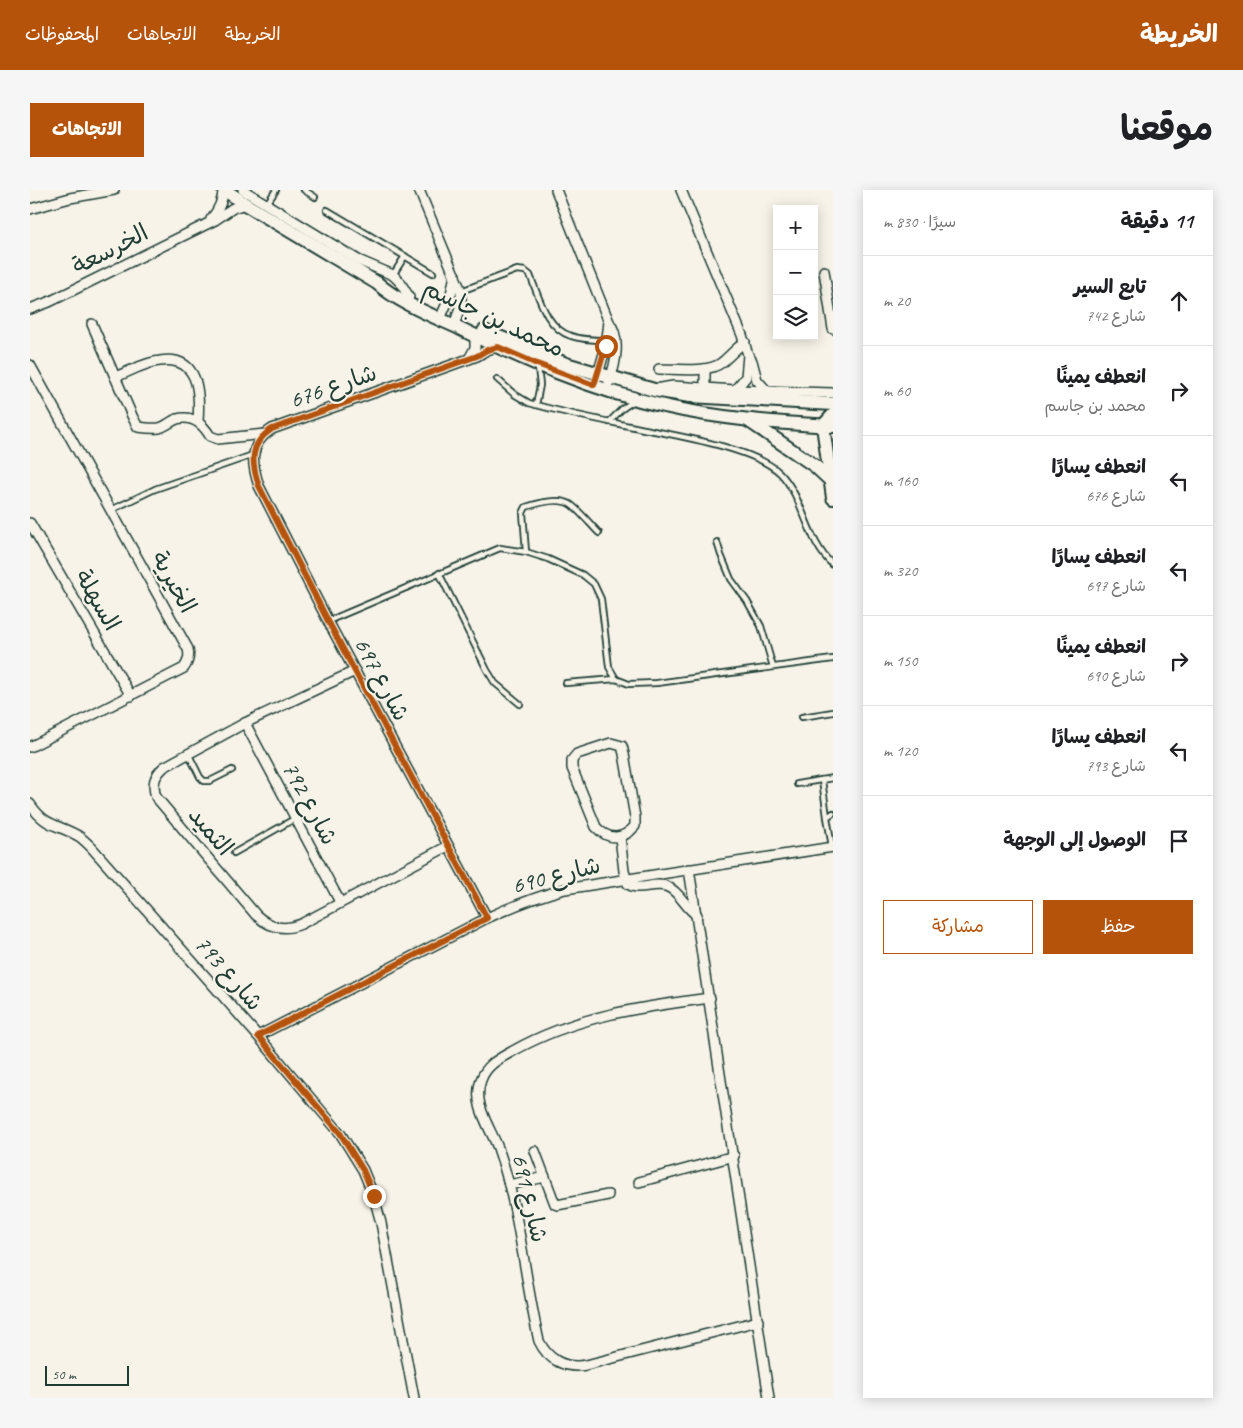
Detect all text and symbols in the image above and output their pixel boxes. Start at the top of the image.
text: الخريطة [1140,19,1218,49]
text: المحفوظات [25,23,99,45]
text: الاتجاهات [127,23,197,45]
text: الخريطة [225,23,281,45]
button: الاتجاهات [30,103,144,157]
text: موقعنا [1120,106,1213,151]
map controls [773,205,818,340]
button: + [773,205,818,250]
text: 11 دقيقة [1121,208,1193,234]
text: سيرًا · 830 m [883,212,956,232]
street label: الخرسعة [67,217,153,281]
button: − [773,250,818,295]
street label: محمد بن جاسم [417,272,569,367]
text: تابع السير [1074,275,1146,299]
icon: ahead [1165,287,1193,315]
text: 20 m [883,291,910,311]
button: layers [773,295,818,340]
text: شارع 742 [1086,306,1146,326]
route start [595,335,618,358]
street label: شارع 676 [285,357,381,417]
text: انعطف يمينًا [1057,365,1146,389]
icon: right [1165,377,1193,405]
text: 60 m [883,381,910,401]
text: محمد بن جاسم [1044,396,1146,416]
text: انعطف يسارًا [1052,455,1146,479]
icon: left [1165,467,1193,495]
text: 160 m [883,471,917,491]
text: شارع 676 [1086,486,1146,506]
text: انعطف يسارًا [1052,545,1146,569]
street label: الخيرية [145,546,203,618]
icon: left [1165,557,1193,585]
text: 320 m [883,561,917,581]
street label: السهلة [68,564,128,636]
text: شارع 697 [1086,576,1146,596]
street label: شارع 697 [346,632,416,727]
text: انعطف يمينًا [1057,635,1146,659]
icon: right [1165,647,1193,675]
text: 150 m [883,651,917,671]
text: شارع 690 [1086,666,1146,686]
text: انعطف يسارًا [1052,725,1146,749]
icon: left [1165,737,1193,765]
text: 120 m [883,741,917,761]
street label: شارع 792 [274,756,344,851]
text: شارع 793 [1086,756,1146,776]
street label: الثميد [182,800,240,862]
icon: arrive [1165,827,1193,855]
text: الوصول إلى الوجهة [1003,828,1146,852]
street label: شارع 690 [509,850,604,902]
button: مشاركة [883,900,1033,954]
button: حفظ [1043,900,1193,954]
street label: شارع 793 [187,929,270,1018]
street label: شارع 691 [503,1151,555,1246]
route end [363,1185,386,1208]
scale bar [45,1363,129,1386]
text: 50 m [52,1366,76,1383]

